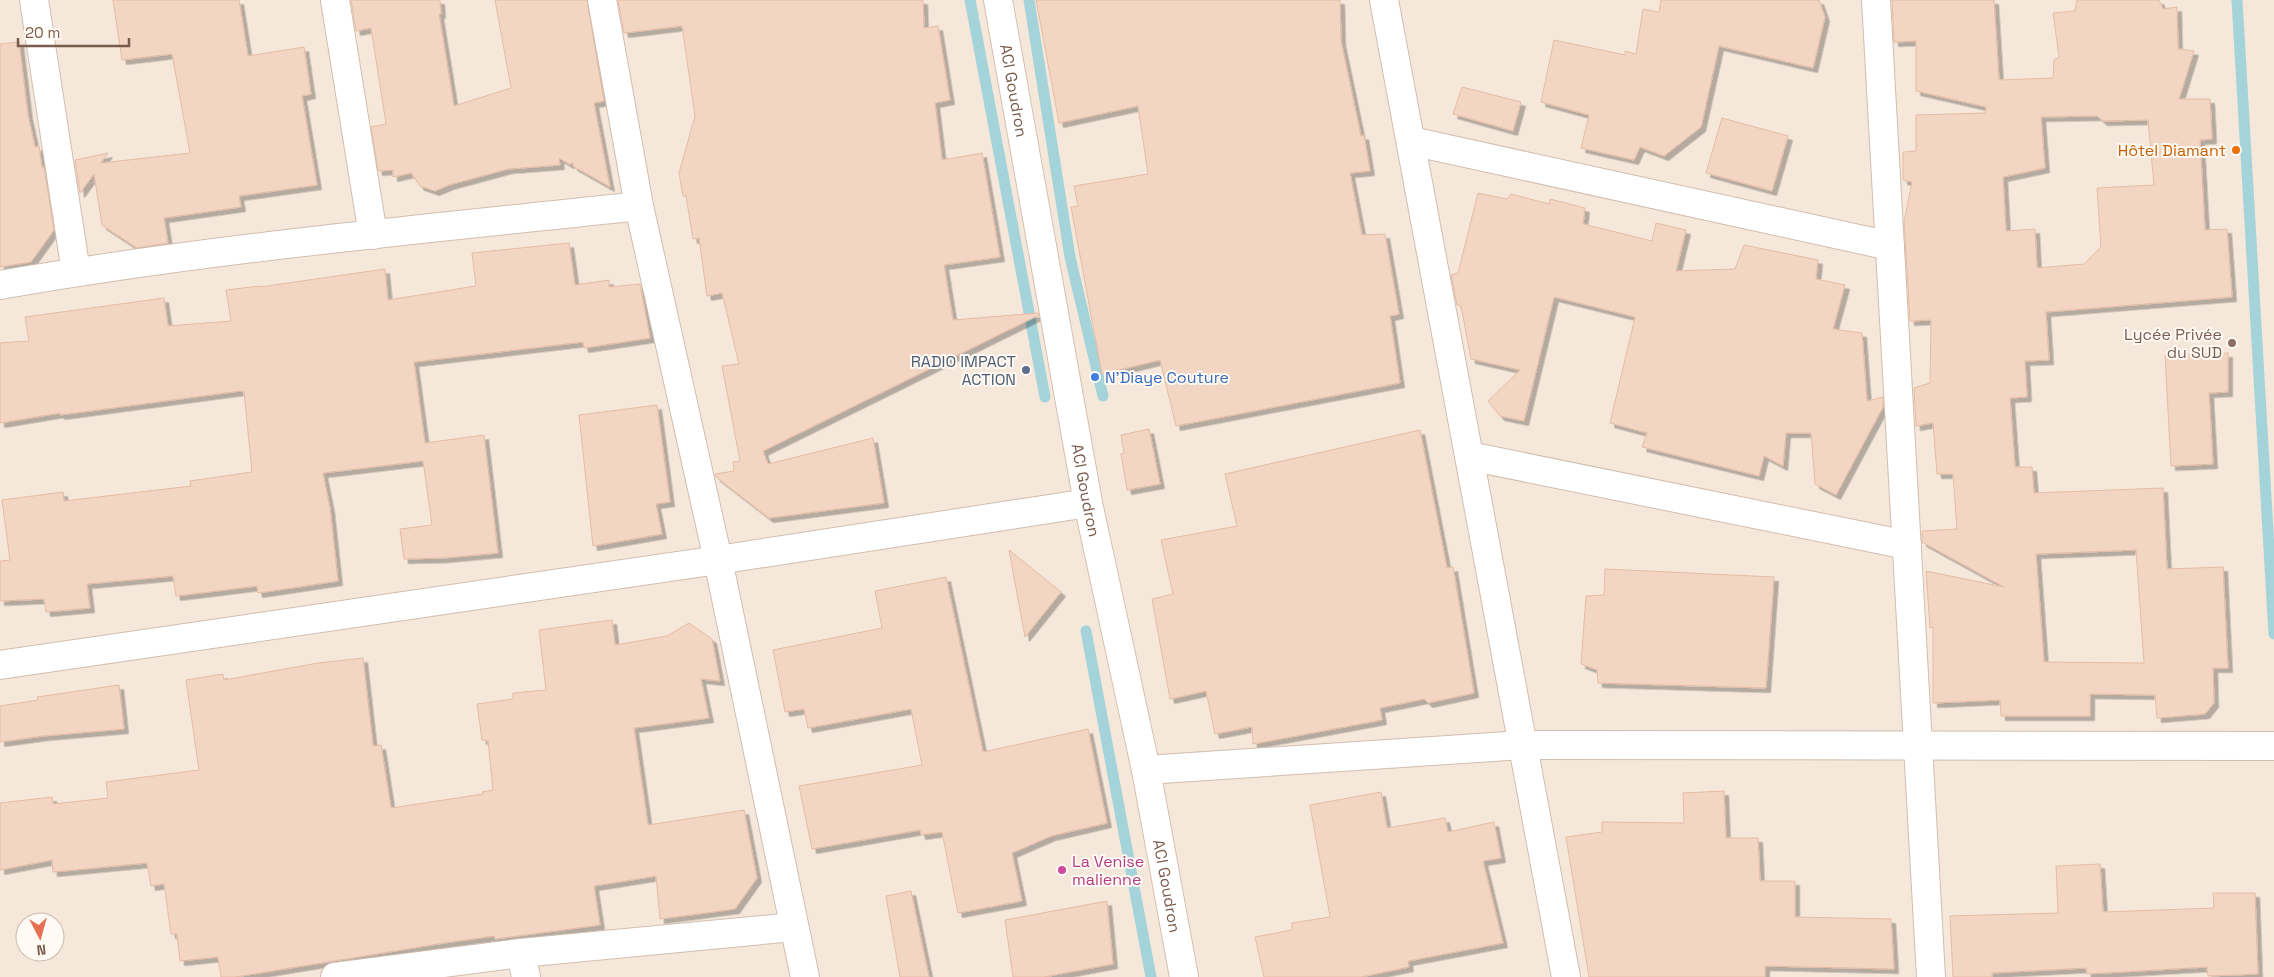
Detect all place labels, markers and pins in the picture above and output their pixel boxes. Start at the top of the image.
place label: Hôtel Diamant [2118,140,2226,161]
marker: Hôtel Diamant [2230,144,2242,156]
place label: Lycée Privée du SUD [2124,324,2222,363]
marker: Lycée Privée du SUD [2226,337,2238,349]
place label: RADIO IMPACT ACTION [911,351,1016,390]
marker: RADIO IMPACT ACTION [1020,364,1032,376]
place label: N'Diaye Couture [1105,367,1229,388]
marker: N'Diaye Couture [1089,371,1101,383]
place label: La Venise malienne [1072,851,1144,890]
marker: La Venise malienne [1056,864,1068,876]

